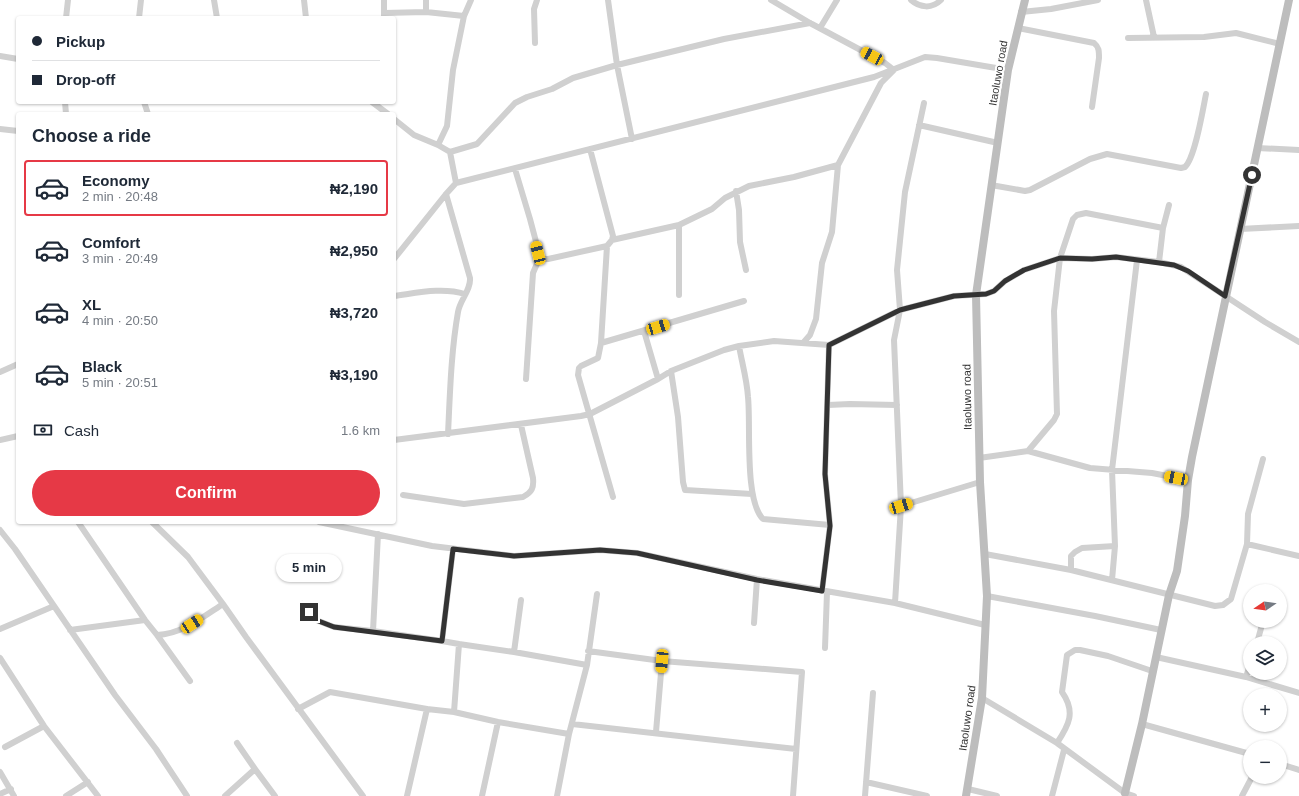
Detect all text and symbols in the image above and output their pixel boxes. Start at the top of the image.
text: Pickup [56,33,105,50]
street label: Itaoluwo road [986,39,1010,107]
car [859,45,885,67]
text: Drop-off [56,71,115,88]
text: Choose a ride [32,126,151,146]
route start [1243,166,1261,184]
icon: car [34,170,70,206]
text: Economy [82,172,150,189]
text: ₦2,190 [330,180,378,197]
text: 2 min · 20:48 [82,189,158,204]
icon: car [34,232,70,268]
text: Comfort [82,234,140,251]
car [529,240,547,266]
text: ₦2,950 [330,242,378,259]
text: 3 min · 20:49 [82,251,158,266]
icon: car [34,294,70,330]
text: XL [82,296,101,313]
text: ₦3,720 [330,304,378,321]
text: 4 min · 20:50 [82,313,158,328]
car [645,318,671,336]
icon: car [34,356,70,392]
text: Black [82,358,122,375]
street label: Itaoluwo road [960,364,974,430]
text: ₦3,190 [330,366,378,383]
text: 5 min · 20:51 [82,375,158,390]
icon: cash [32,419,54,441]
text: Cash [64,422,99,439]
text: 1.6 km [341,423,380,438]
button: Confirm [32,470,380,516]
car [1163,470,1189,486]
car [888,497,914,515]
callout: 5 min [276,554,342,582]
text: 5 min [292,560,326,575]
north arrow [1243,584,1287,628]
map controls [1243,584,1287,784]
route end [300,603,318,621]
car [179,612,205,636]
button: layers [1243,636,1287,680]
car [655,649,669,673]
street label: Itaoluwo road [956,684,978,752]
button: + [1243,688,1287,732]
button: − [1243,740,1287,784]

